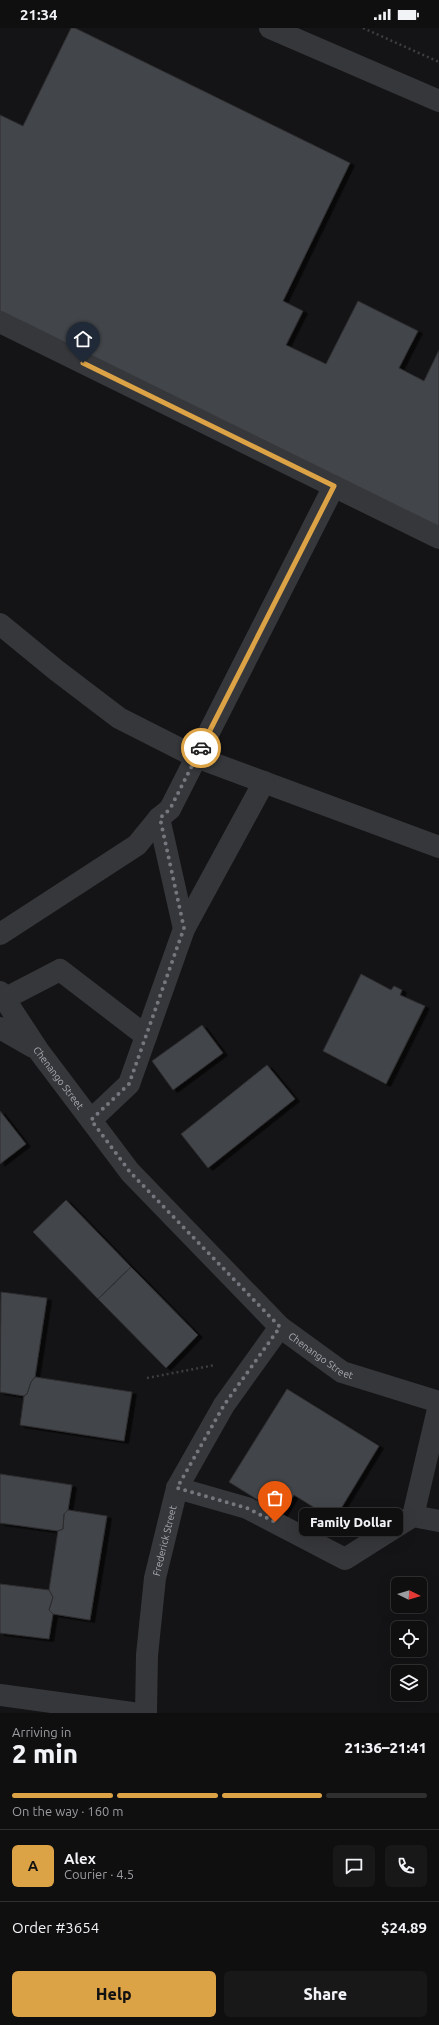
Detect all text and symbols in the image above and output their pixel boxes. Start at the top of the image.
text: 21:34 [20,6,58,23]
pin [66,322,100,363]
icon: home [72,328,94,350]
courier [181,728,221,768]
icon: car [190,737,212,759]
street label: Chenango Street [31,1045,86,1112]
street label: Chenango Street [286,1330,355,1381]
pin [258,1481,292,1522]
icon: bag [264,1487,286,1509]
street label: Frederick Street [151,1504,179,1577]
callout: Family Dollar [299,1508,403,1536]
text: Family Dollar [310,1515,392,1529]
north arrow [391,1577,427,1613]
map controls [391,1577,427,1701]
button: locate [391,1621,427,1657]
button: layers [391,1665,427,1701]
text: Arriving in [12,1725,71,1739]
text: 2 min [12,1739,78,1768]
text: 21:36–21:41 [344,1739,427,1756]
text: On the way · 160 m [12,1804,124,1818]
button: chat [333,1845,375,1887]
button: phone [385,1845,427,1887]
text: Alex [64,1850,96,1867]
text: A [28,1857,38,1874]
text: Courier · 4.5 [64,1867,134,1881]
text: Order #3654 [12,1919,99,1936]
text: $24.89 [381,1919,427,1936]
button: Help [12,1971,216,2017]
button: Share [224,1971,427,2017]

